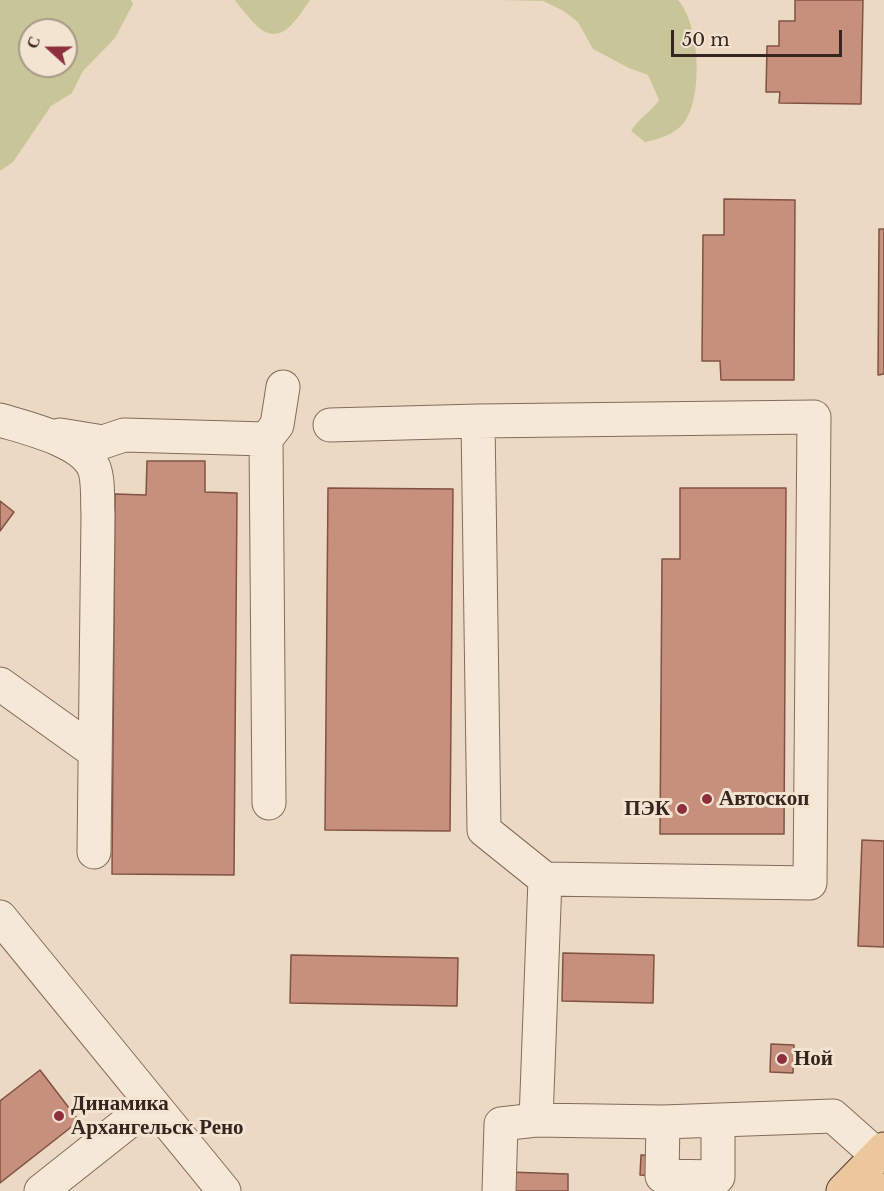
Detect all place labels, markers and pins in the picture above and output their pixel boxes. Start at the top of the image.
place label: Автоскоп [719,786,809,812]
marker: Автоскоп [700,792,714,806]
place label: ПЭК [624,796,670,822]
marker: ПЭК [675,802,689,816]
place label: Ной [794,1046,833,1072]
marker: Ной [775,1052,789,1066]
place label: Динамика Архангельск Рено [71,1091,244,1141]
marker: Динамика Архангельск Рено [52,1109,66,1123]

